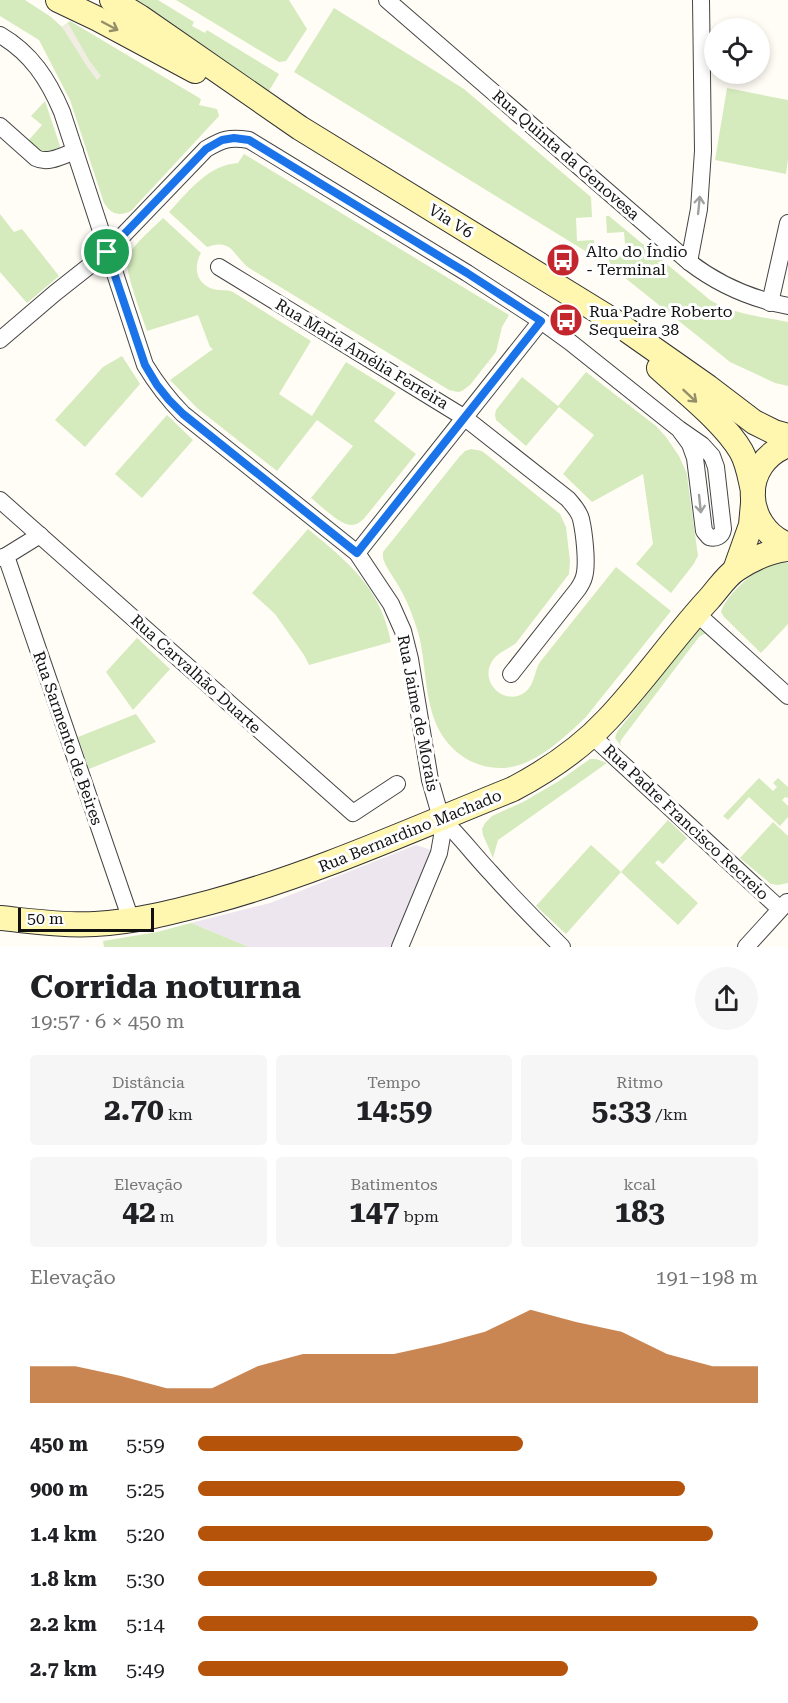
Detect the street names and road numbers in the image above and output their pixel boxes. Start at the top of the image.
street label: Rua Quinta da Genovesa [489,86,644,224]
street label: Via V6 [425,200,477,242]
street label: Rua Maria Amélia Ferreira [272,295,452,413]
street label: Rua Carvalhão Duarte [127,611,265,737]
street label: Rua Jaime de Morais [393,633,443,793]
street label: Rua Sarmento de Beires [29,649,107,828]
street label: Rua Padre Francisco Recreio [599,740,773,904]
street label: Rua Bernardino Machado [316,785,505,877]

